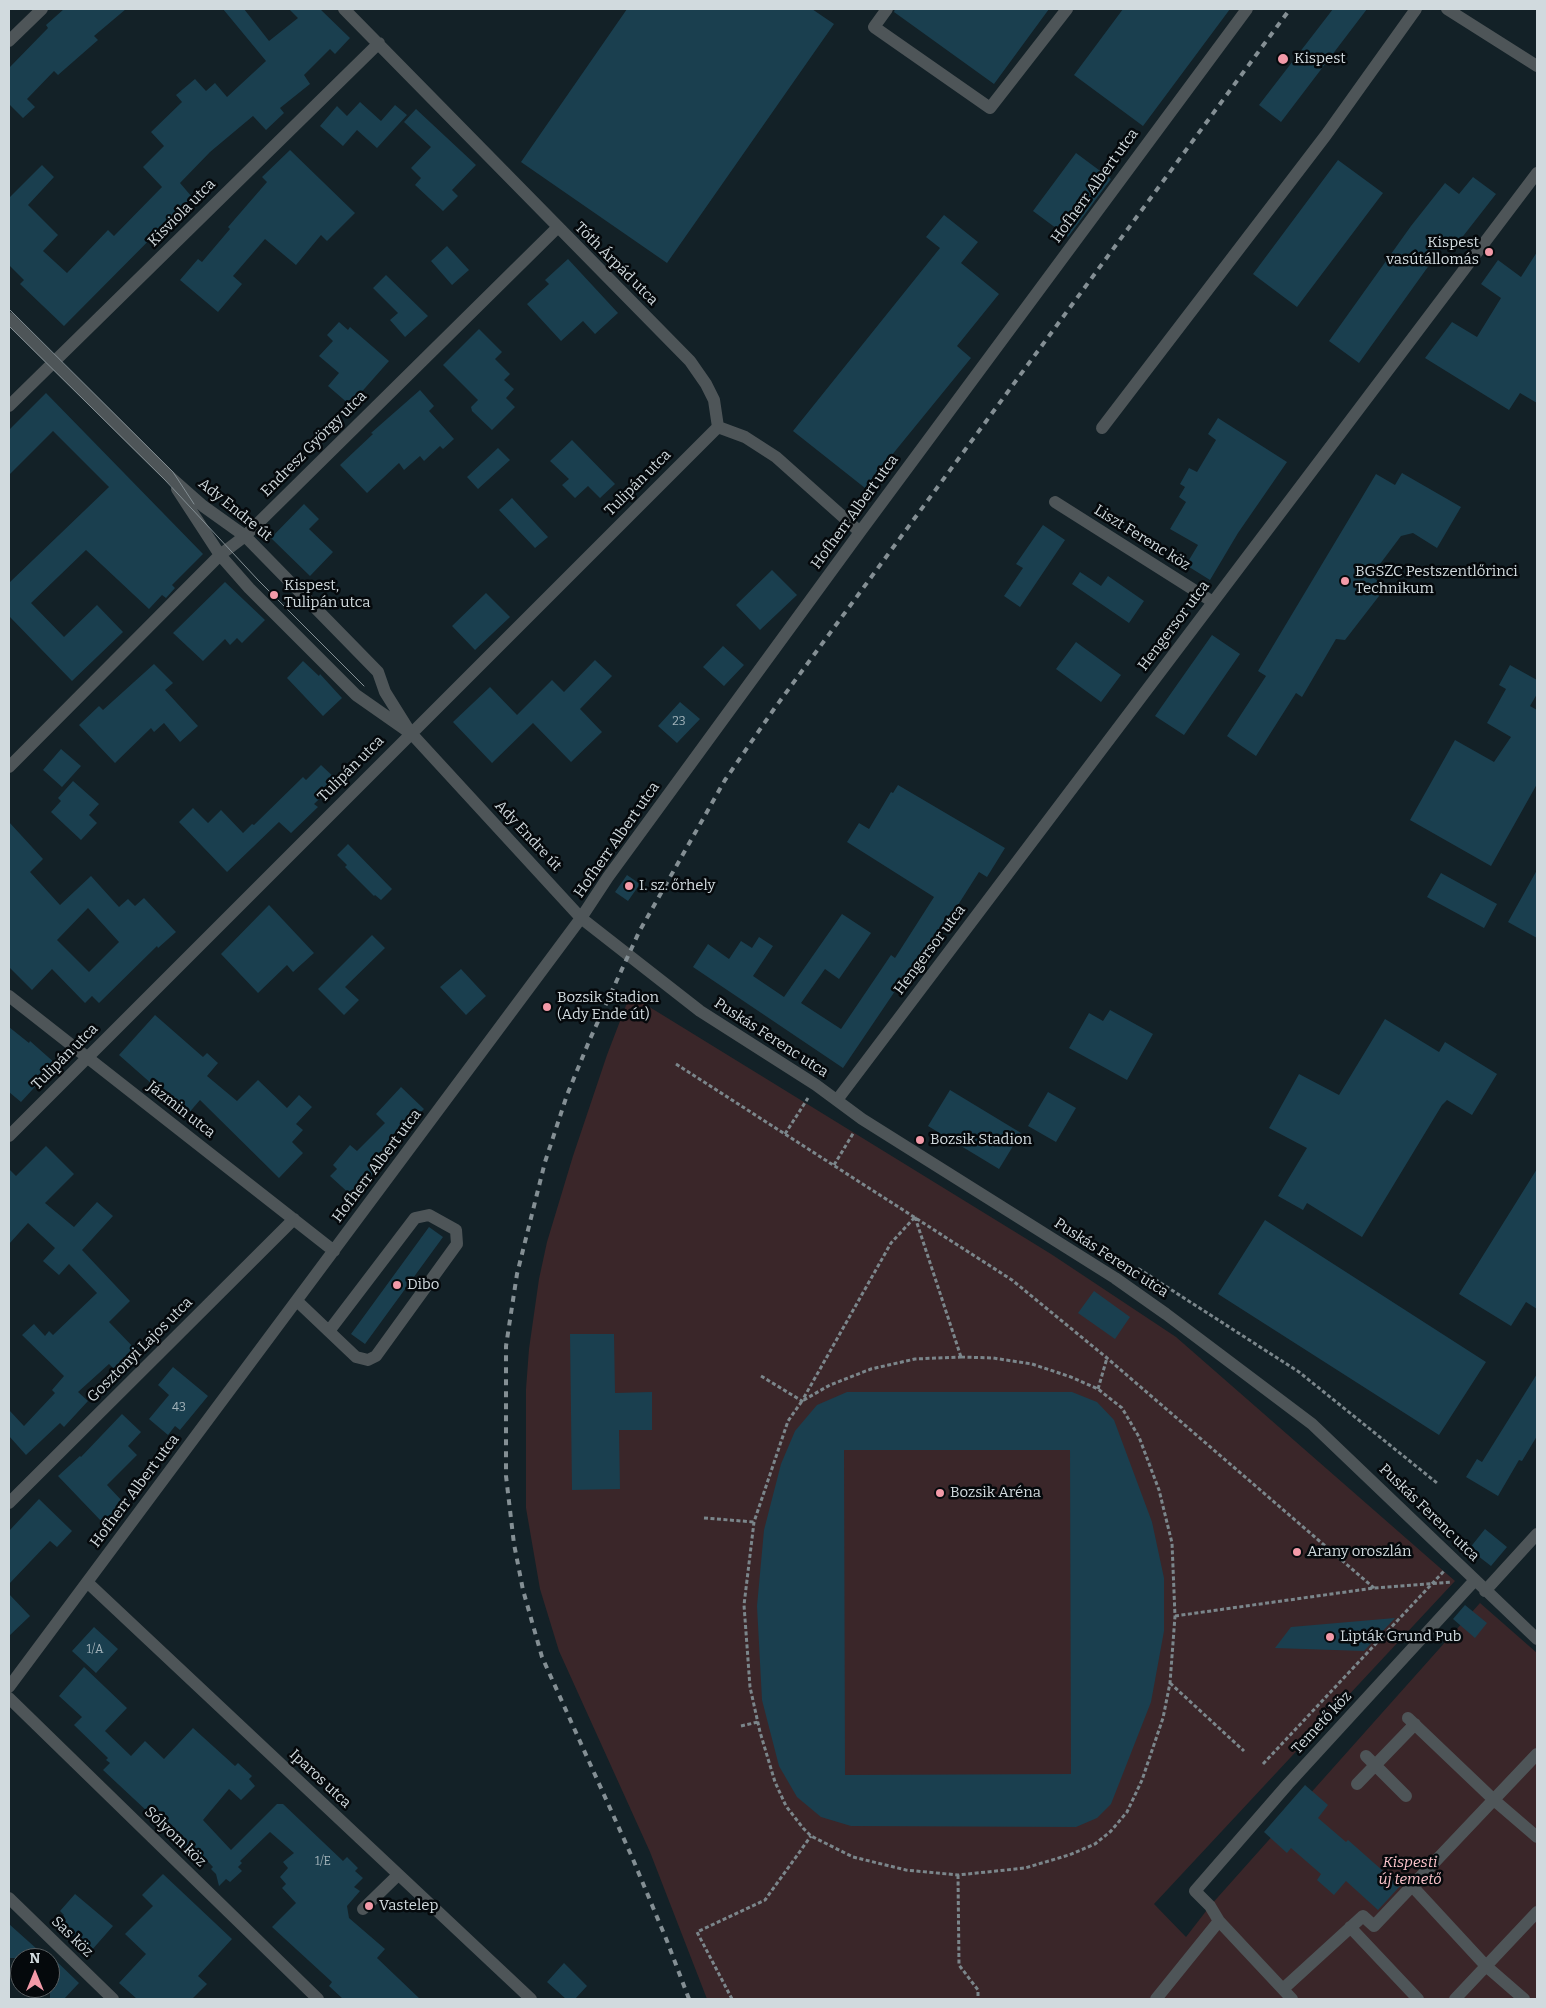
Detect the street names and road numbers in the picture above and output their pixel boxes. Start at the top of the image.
street label: Hofherr Albert utca [1048,125,1142,247]
street label: Kisviola utca [144,175,220,251]
street label: Tóth Árpád utca [571,219,661,309]
street label: Endresz György utca [257,387,371,501]
street label: Tulipán utca [601,446,675,520]
street label: Hofherr Albert utca [808,451,902,573]
street label: Ady Endre út [194,475,276,545]
street label: Liszt Ferenc köz [1091,501,1193,575]
street label: Hengersor utca [1134,578,1214,674]
street label: Tulipán utca [314,732,388,806]
street label: Hofherr Albert utca [570,779,664,901]
street label: Ady Endre út [491,797,565,875]
street label: Hengersor utca [890,902,970,998]
street label: Puskás Ferenc utca [711,994,831,1082]
street label: Tulipán utca [28,1020,102,1094]
street label: Jázmin utca [143,1078,219,1142]
street label: Hofherr Albert utca [329,1106,425,1226]
street label: Puskás Ferenc utca [1051,1214,1171,1302]
street label: Gosztonyi Lajos utca [84,1294,196,1406]
street label: Hofherr Albert utca [87,1431,183,1551]
street label: Puskás Ferenc utca [1375,1461,1483,1565]
street label: Temető köz [1288,1688,1356,1758]
street label: Iparos utca [285,1746,355,1812]
street label: Sólyom köz [140,1803,210,1871]
street label: Sas köz [47,1913,97,1961]

